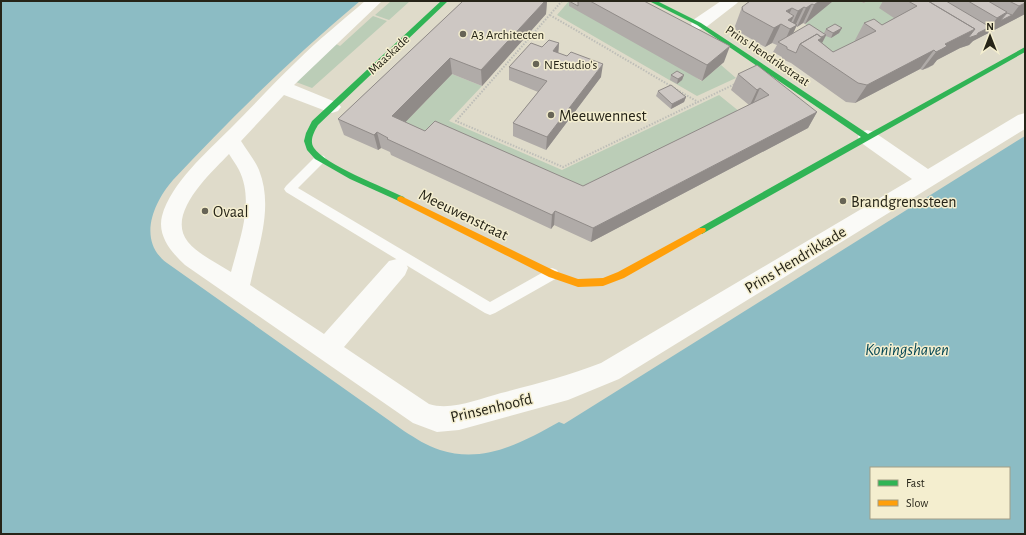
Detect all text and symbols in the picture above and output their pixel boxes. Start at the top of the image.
north arrow [970,16,1010,56]
text: N [986,21,994,32]
street label: Prins Hendrikstraat [723,23,811,89]
marker: A3 Architecten [458,29,468,39]
place label: A3 Architecten [471,29,544,42]
street label: Maaskade [366,33,412,77]
marker: NEstudio's [531,59,541,69]
place label: NEstudio's [544,59,597,72]
place label: Meeuwennest [559,108,647,124]
marker: Meeuwennest [546,110,556,120]
street label: Meeuwenstraat [416,186,511,243]
place label: Brandgrenssteen [851,194,957,210]
marker: Brandgrenssteen [838,196,848,206]
place label: Ovaal [213,204,248,220]
marker: Ovaal [200,206,210,216]
street label: Prins Hendrikkade [742,223,849,296]
water label: Koningshaven [865,341,949,358]
street label: Prinsenhoofd [449,391,534,425]
legend [870,467,1010,519]
text: Fast [906,477,925,489]
text: Slow [906,497,928,509]

